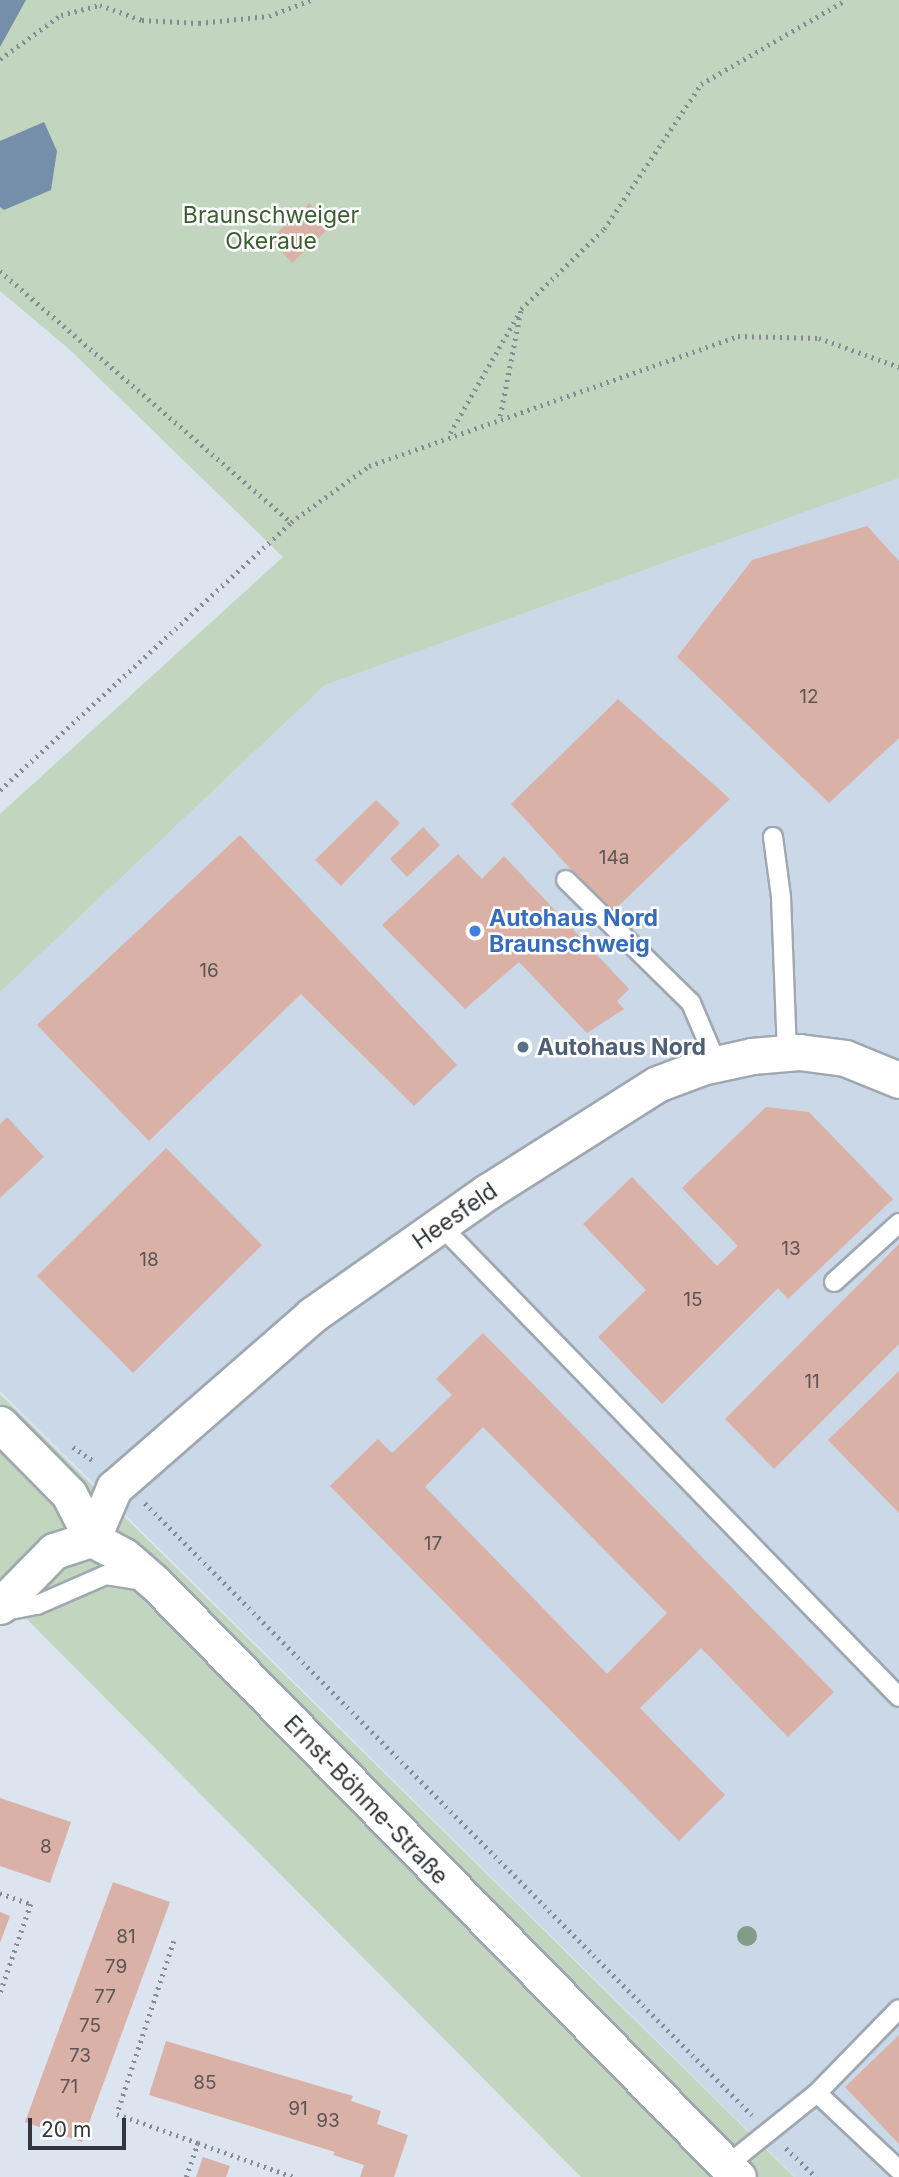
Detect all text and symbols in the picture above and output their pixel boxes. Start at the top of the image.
park label: Braunschweiger Okeraue [183,201,359,255]
house number: 12 [799,686,819,708]
house number: 14a [599,847,629,869]
place label: Autohaus Nord Braunschweig [489,904,658,958]
marker: Autohaus Nord Braunschweig [467,923,483,939]
house number: 16 [199,960,219,982]
place label: Autohaus Nord [537,1033,706,1061]
marker: Autohaus Nord [515,1039,531,1055]
street label: Heesfeld [407,1177,503,1255]
house number: 13 [781,1238,801,1260]
house number: 18 [139,1249,159,1271]
house number: 15 [683,1289,703,1311]
house number: 11 [804,1371,820,1393]
house number: 17 [424,1533,442,1555]
street label: Ernst-Böhme-Straße [278,1710,454,1890]
house number: 8 [40,1836,52,1858]
house number: 81 [116,1926,136,1948]
house number: 79 [105,1956,127,1978]
house number: 77 [94,1986,116,2008]
house number: 75 [79,2015,101,2037]
house number: 73 [69,2045,91,2067]
house number: 85 [193,2072,217,2094]
house number: 71 [60,2076,78,2098]
house number: 91 [288,2098,308,2120]
scale bar [32,2104,130,2148]
house number: 93 [316,2110,340,2132]
text: 20 m [41,2117,91,2142]

